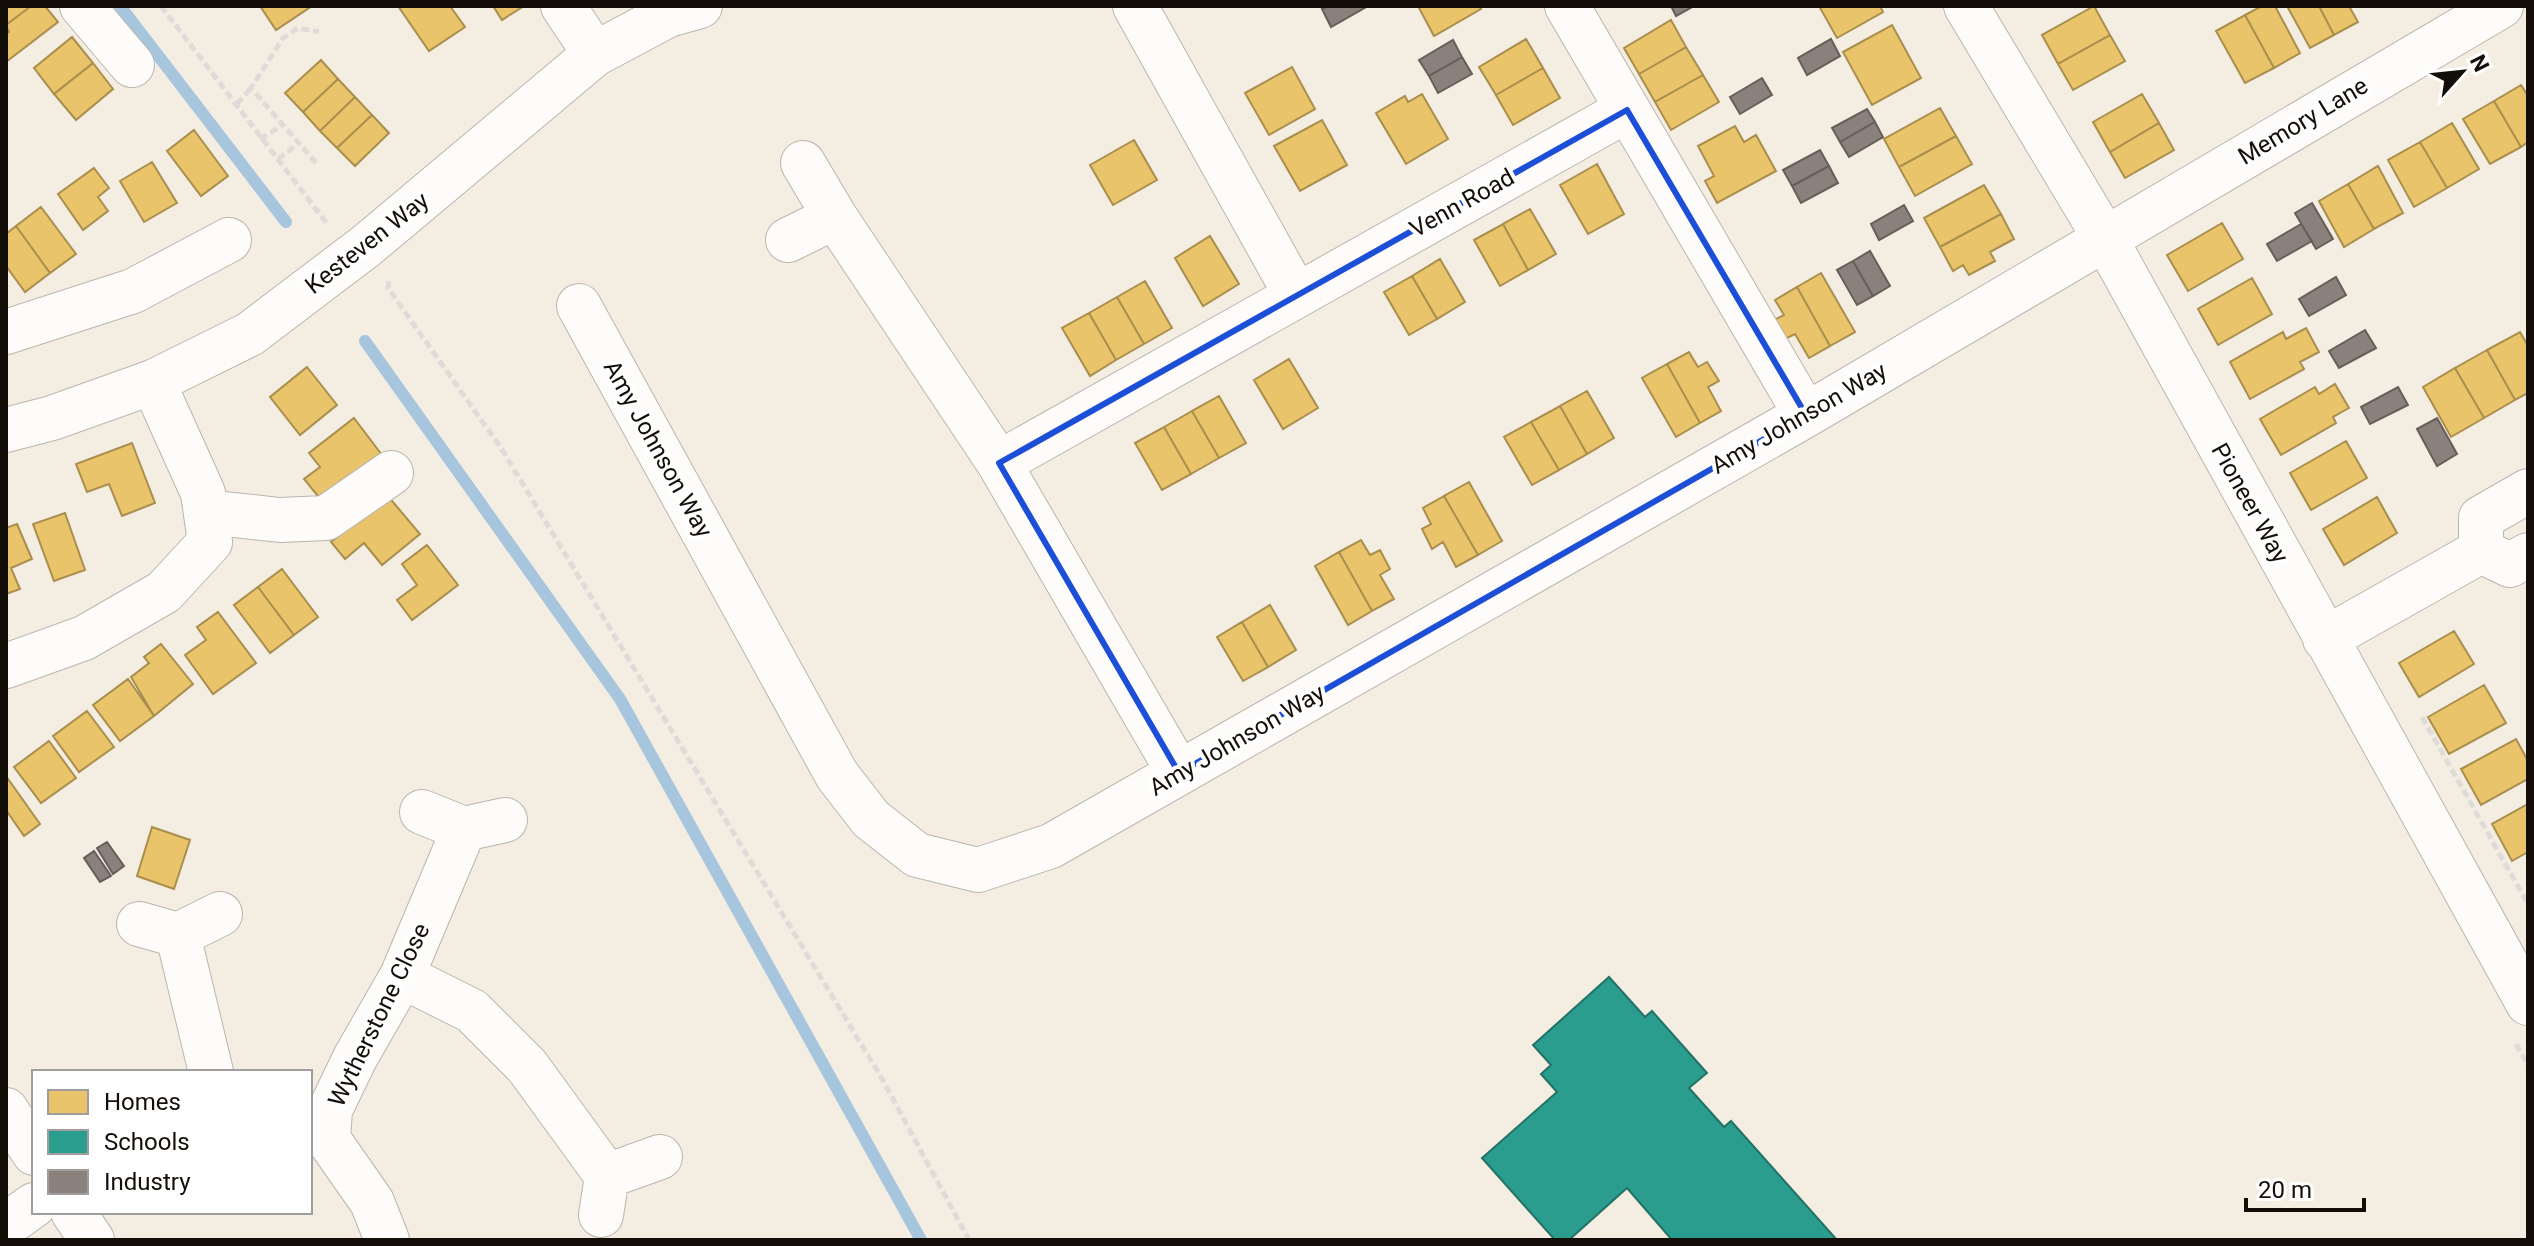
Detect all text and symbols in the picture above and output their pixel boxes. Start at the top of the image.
north arrow [2422,32,2502,112]
text: N [2465,51,2494,76]
street label: Memory Lane [2233,71,2373,171]
street label: Venn Road [1405,163,1519,243]
street label: Kesteven Way [300,186,435,300]
street label: Amy Johnson Way [598,356,719,543]
street label: Amy Johnson Way [1706,356,1892,480]
street label: Pioneer Way [2206,438,2295,568]
street label: Amy Johnson Way [1144,678,1330,802]
street label: Wytherstone Close [322,919,436,1111]
legend [32,1070,312,1214]
text: Homes [104,1088,181,1116]
text: Schools [104,1128,190,1156]
scale bar [2246,1162,2364,1212]
text: Industry [104,1168,191,1196]
text: 20 m [2258,1176,2312,1204]

